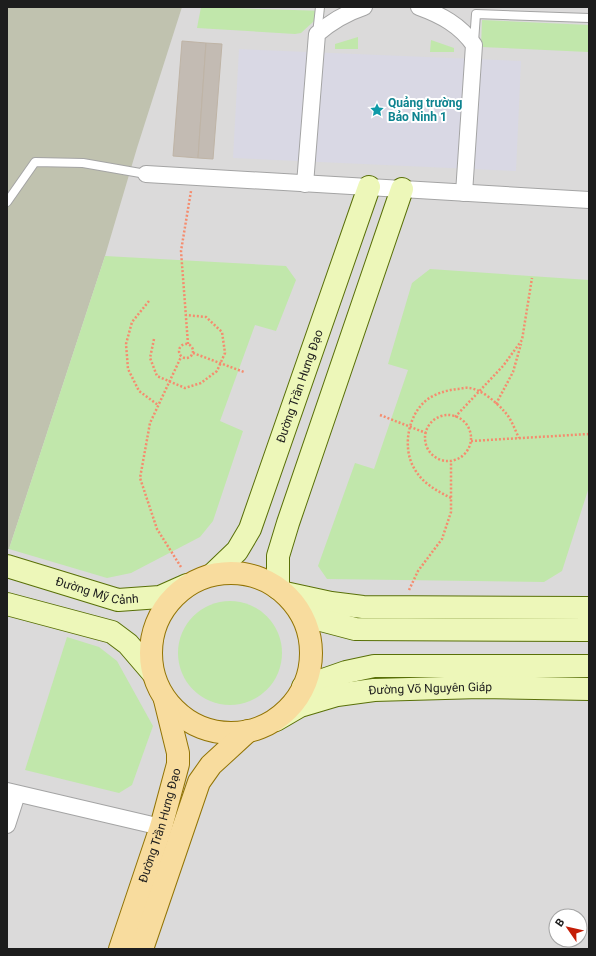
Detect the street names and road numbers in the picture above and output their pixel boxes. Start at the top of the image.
street label: Đường Trần Hưng Đạo [274,328,326,445]
street label: Đường Mỹ Cảnh [54,574,139,607]
street label: Đường Võ Nguyên Giáp [367,680,493,698]
street label: Đường Trần Hưng Đạo [136,766,184,884]

